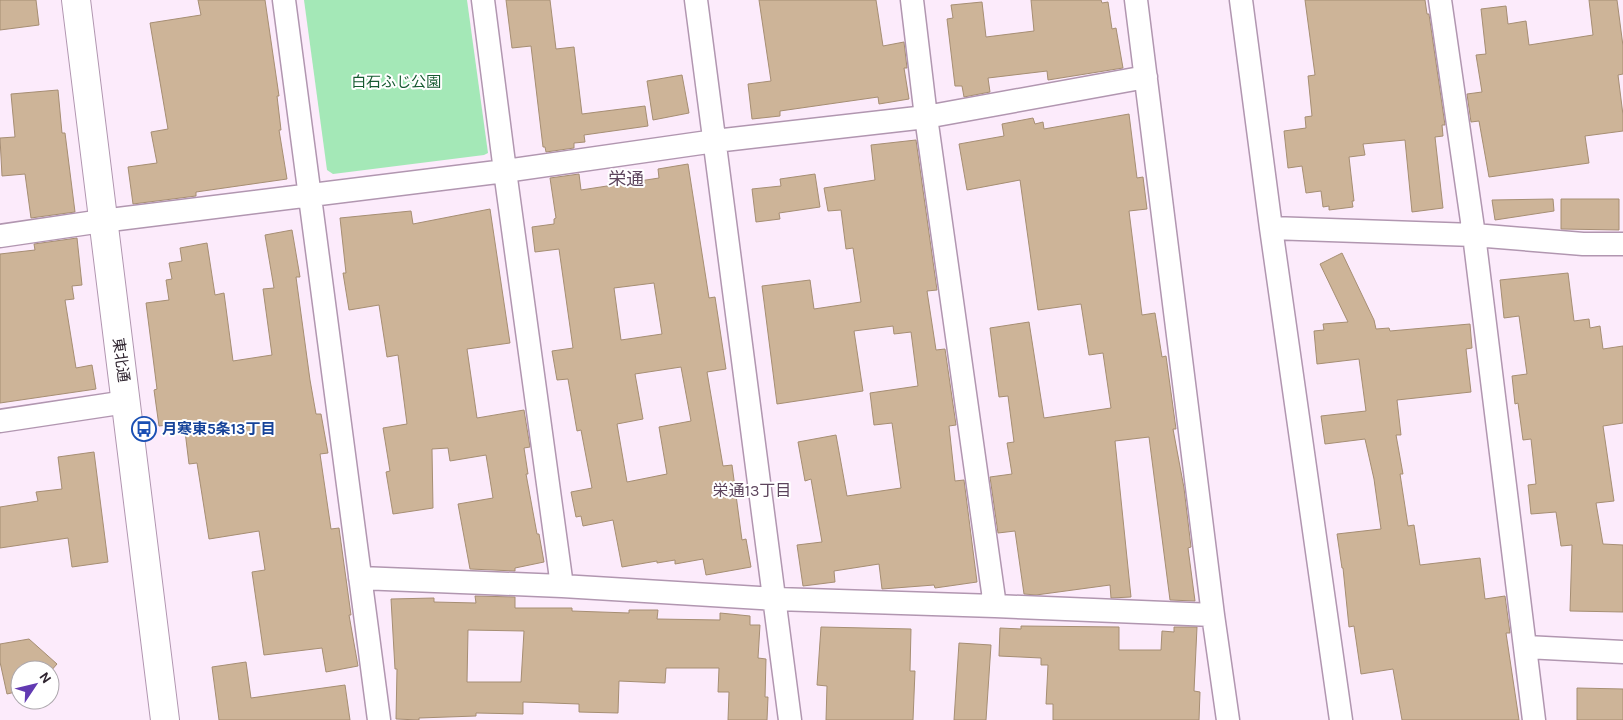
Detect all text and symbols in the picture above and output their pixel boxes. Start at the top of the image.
park label: 白石ふじ公園 [351,73,441,91]
district label: 栄通 [608,168,644,190]
street label: 東北通 [109,336,133,384]
bus stop icon: 月寒東5条13丁目 [131,416,157,442]
place label: 月寒東5条13丁目 [162,420,275,438]
district label: 栄通13丁目 [713,481,791,500]
north arrow [10,660,60,710]
text: N [35,669,55,687]

